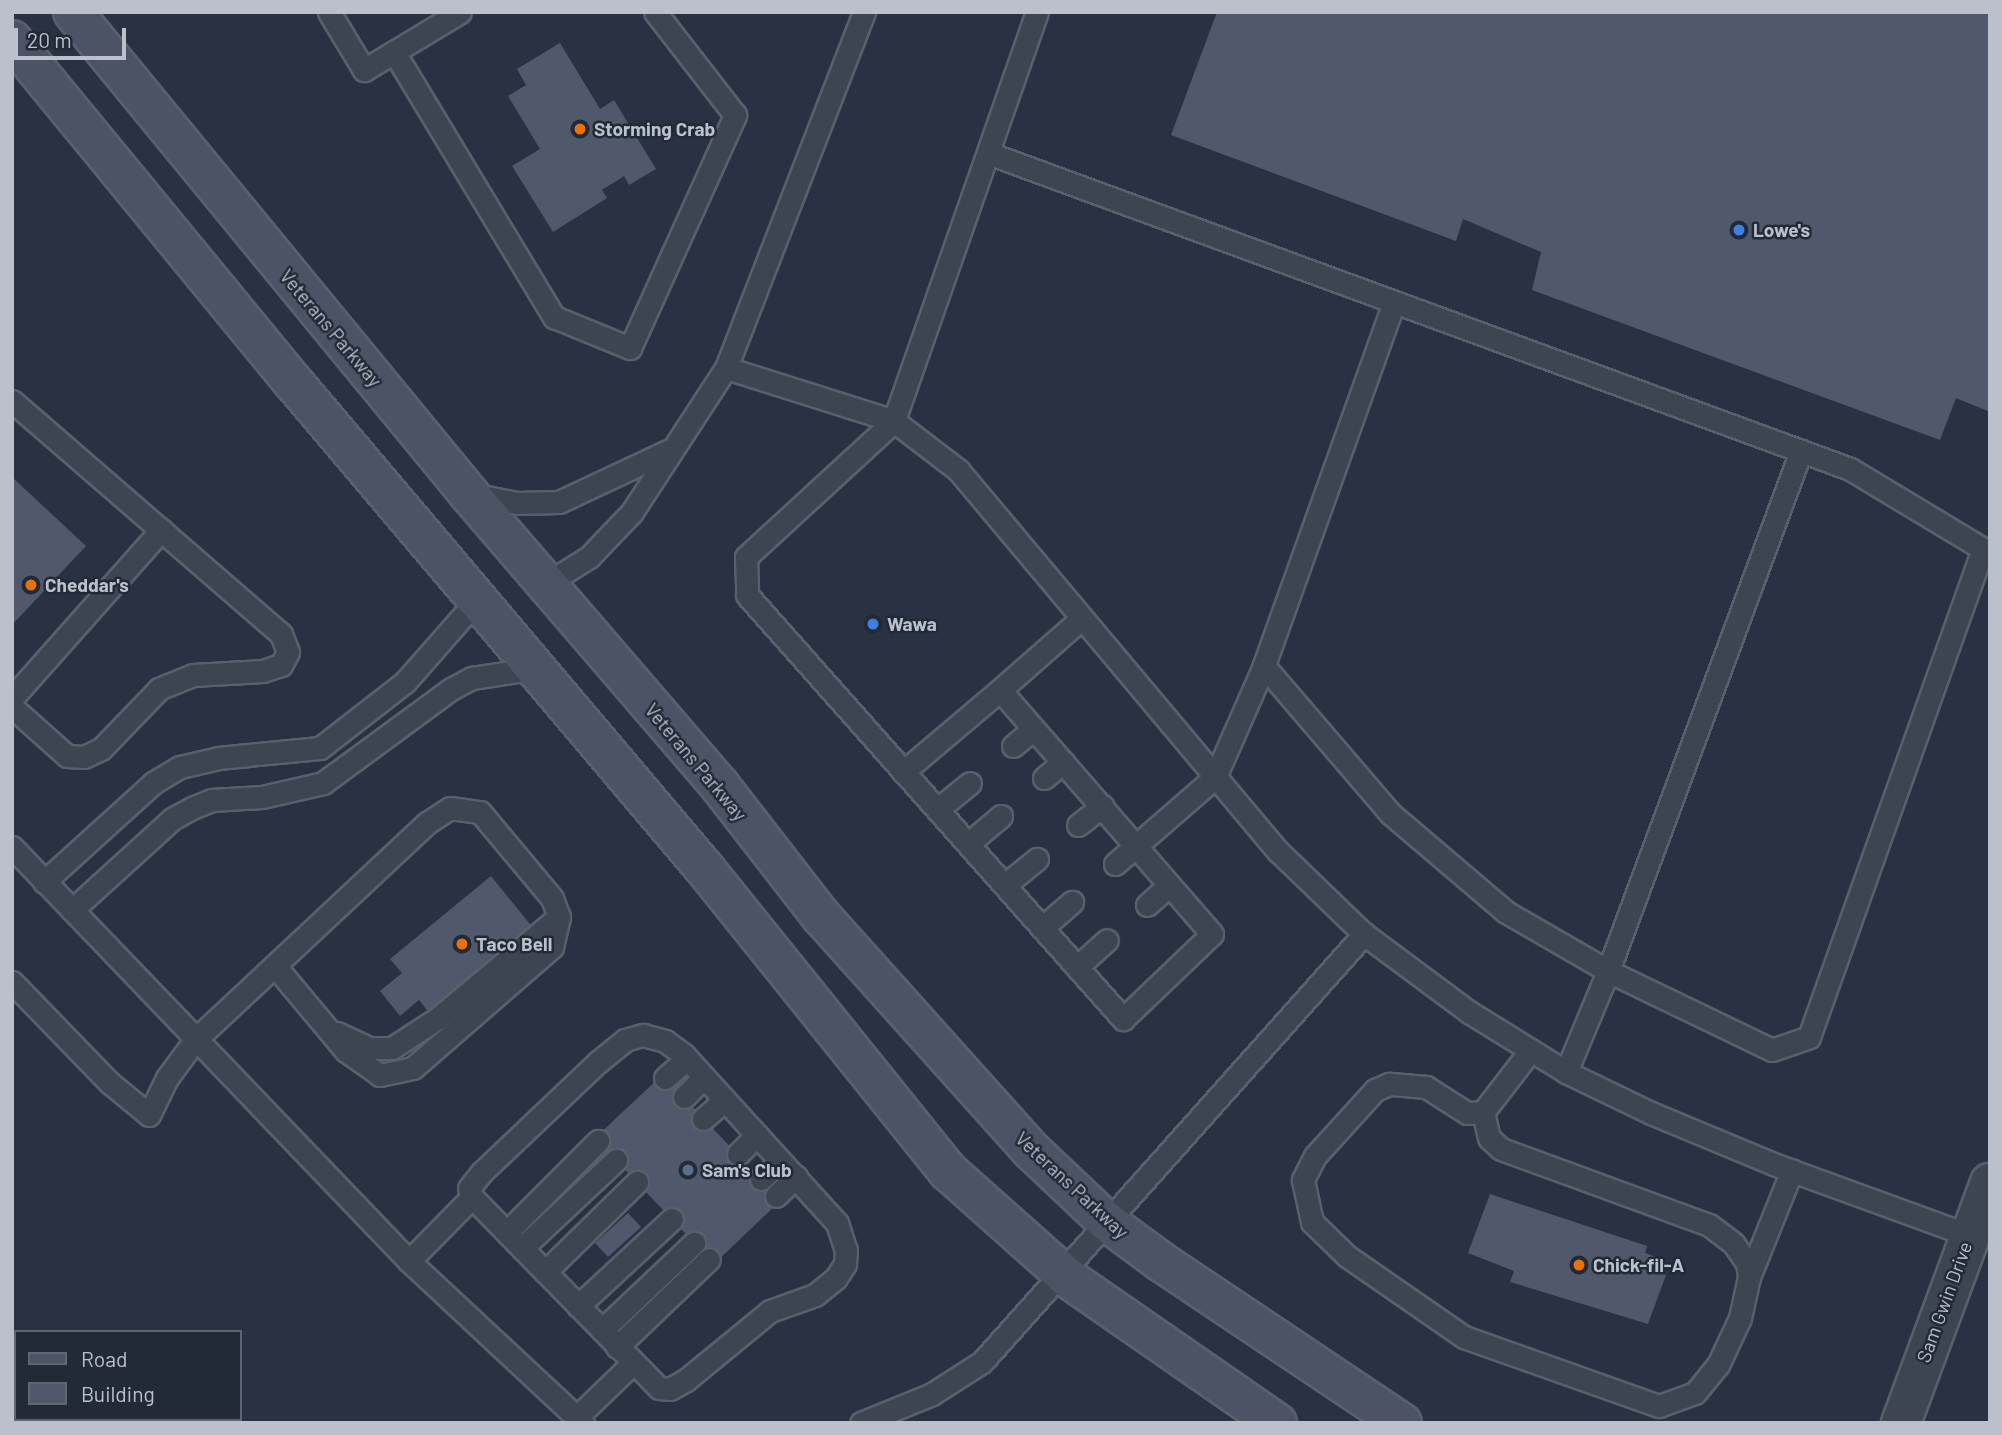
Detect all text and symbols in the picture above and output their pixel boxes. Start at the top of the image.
scale bar [18,14,130,58]
text: 20 m [27,27,72,52]
place label: Storming Crab [594,118,715,140]
marker: Storming Crab [572,121,588,137]
place label: Lowe's [1753,219,1810,241]
marker: Lowe's [1731,222,1747,238]
street label: Veterans Parkway [275,265,387,391]
place label: Cheddar's [45,574,129,596]
marker: Cheddar's [23,577,39,593]
place label: Wawa [887,613,937,635]
marker: Wawa [865,616,881,632]
street label: Veterans Parkway [640,699,752,825]
place label: Taco Bell [476,933,552,955]
marker: Taco Bell [454,936,470,952]
street label: Veterans Parkway [1011,1127,1133,1243]
place label: Sam's Club [702,1159,792,1181]
marker: Sam's Club [680,1162,696,1178]
street label: Sam Gwin Drive [1912,1239,1976,1365]
place label: Chick-fil-A [1593,1254,1684,1276]
marker: Chick-fil-A [1571,1257,1587,1273]
legend [14,1330,242,1421]
text: Road [81,1346,127,1371]
text: Building [81,1381,155,1406]

